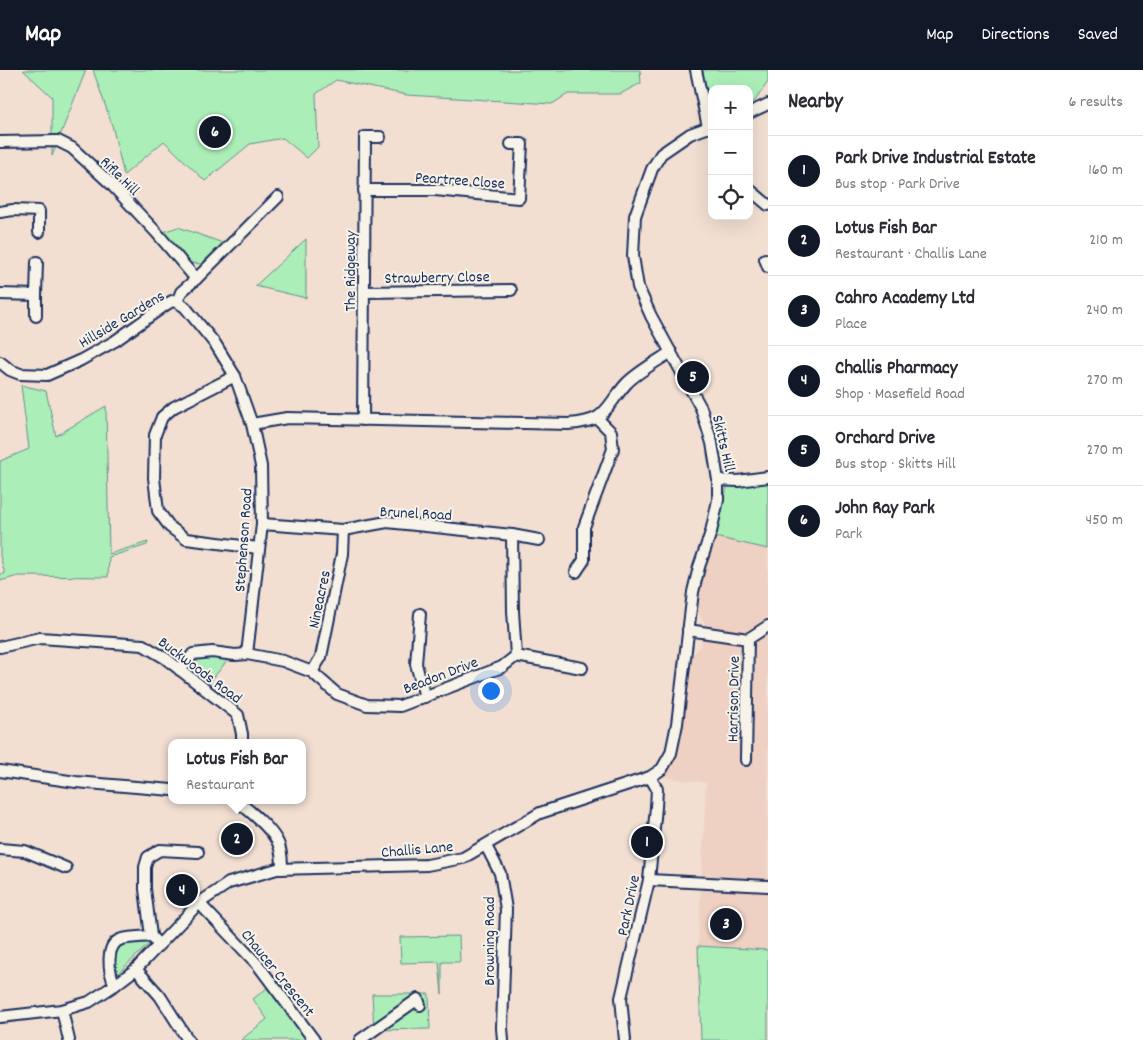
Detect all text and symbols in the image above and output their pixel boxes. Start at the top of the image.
text: Map [25,18,61,52]
text: Map [926,23,953,48]
text: Directions [981,23,1050,48]
text: Saved [1078,23,1118,48]
map controls [708,85,753,220]
button: + [708,85,753,130]
text: Nearby [788,88,843,118]
text: 6 results [1068,91,1123,114]
pin: 6 [199,113,231,151]
button: − [708,130,753,175]
text: Park Drive Industrial Estate [835,146,1036,173]
street label: Rifle Hill [94,152,145,202]
text: 1 [802,159,806,182]
text: 160 m [1088,159,1123,182]
street label: Peartree Close [414,167,505,196]
text: Bus stop · Park Drive [835,173,960,196]
button: locate [708,175,753,220]
text: Lotus Fish Bar [835,216,937,243]
text: 2 [801,229,808,252]
text: 210 m [1089,229,1123,252]
street label: The Ridgeway [340,230,363,312]
text: Restaurant · Challis Lane [835,243,987,266]
street label: Strawberry Close [384,266,490,291]
street label: Hillside Gardens [75,285,170,355]
text: Cahro Academy Ltd [835,286,975,313]
text: 3 [800,299,808,322]
text: 240 m [1086,299,1123,322]
text: Place [835,313,867,336]
text: Challis Pharmacy [835,356,957,383]
pin: 5 [677,358,709,396]
text: 4 [801,369,807,392]
text: 270 m [1087,369,1123,392]
text: Shop · Masefield Road [835,383,965,406]
street label: Skitts Hill [705,413,740,474]
text: Orchard Drive [835,426,935,453]
text: 5 [800,439,808,462]
text: 270 m [1087,439,1123,462]
text: Bus stop · Skitts Hill [835,453,956,476]
street label: Stephenson Road [229,488,260,593]
text: John Ray Park [835,496,935,523]
street label: Brunel Road [379,501,453,528]
text: 6 [800,509,808,532]
text: 450 m [1086,509,1123,532]
text: Park [835,523,862,546]
street label: Nineacres [303,568,338,631]
street label: Buckwoods Road [153,632,246,710]
street label: Beadon Drive [400,652,482,701]
street label: Harrison Drive [722,656,747,742]
your location [478,678,504,704]
popup [168,739,306,804]
text: Lotus Fish Bar [186,747,288,774]
text: Restaurant [186,774,255,797]
pin: 2 [221,820,253,858]
pin: 1 [631,823,663,861]
street label: Challis Lane [380,836,454,865]
pin: 4 [166,871,198,909]
street label: Park Drive [612,873,647,938]
street label: Browning Road [479,896,502,986]
pin: 3 [710,905,742,943]
street label: Chaucer Crescent [234,925,320,1022]

